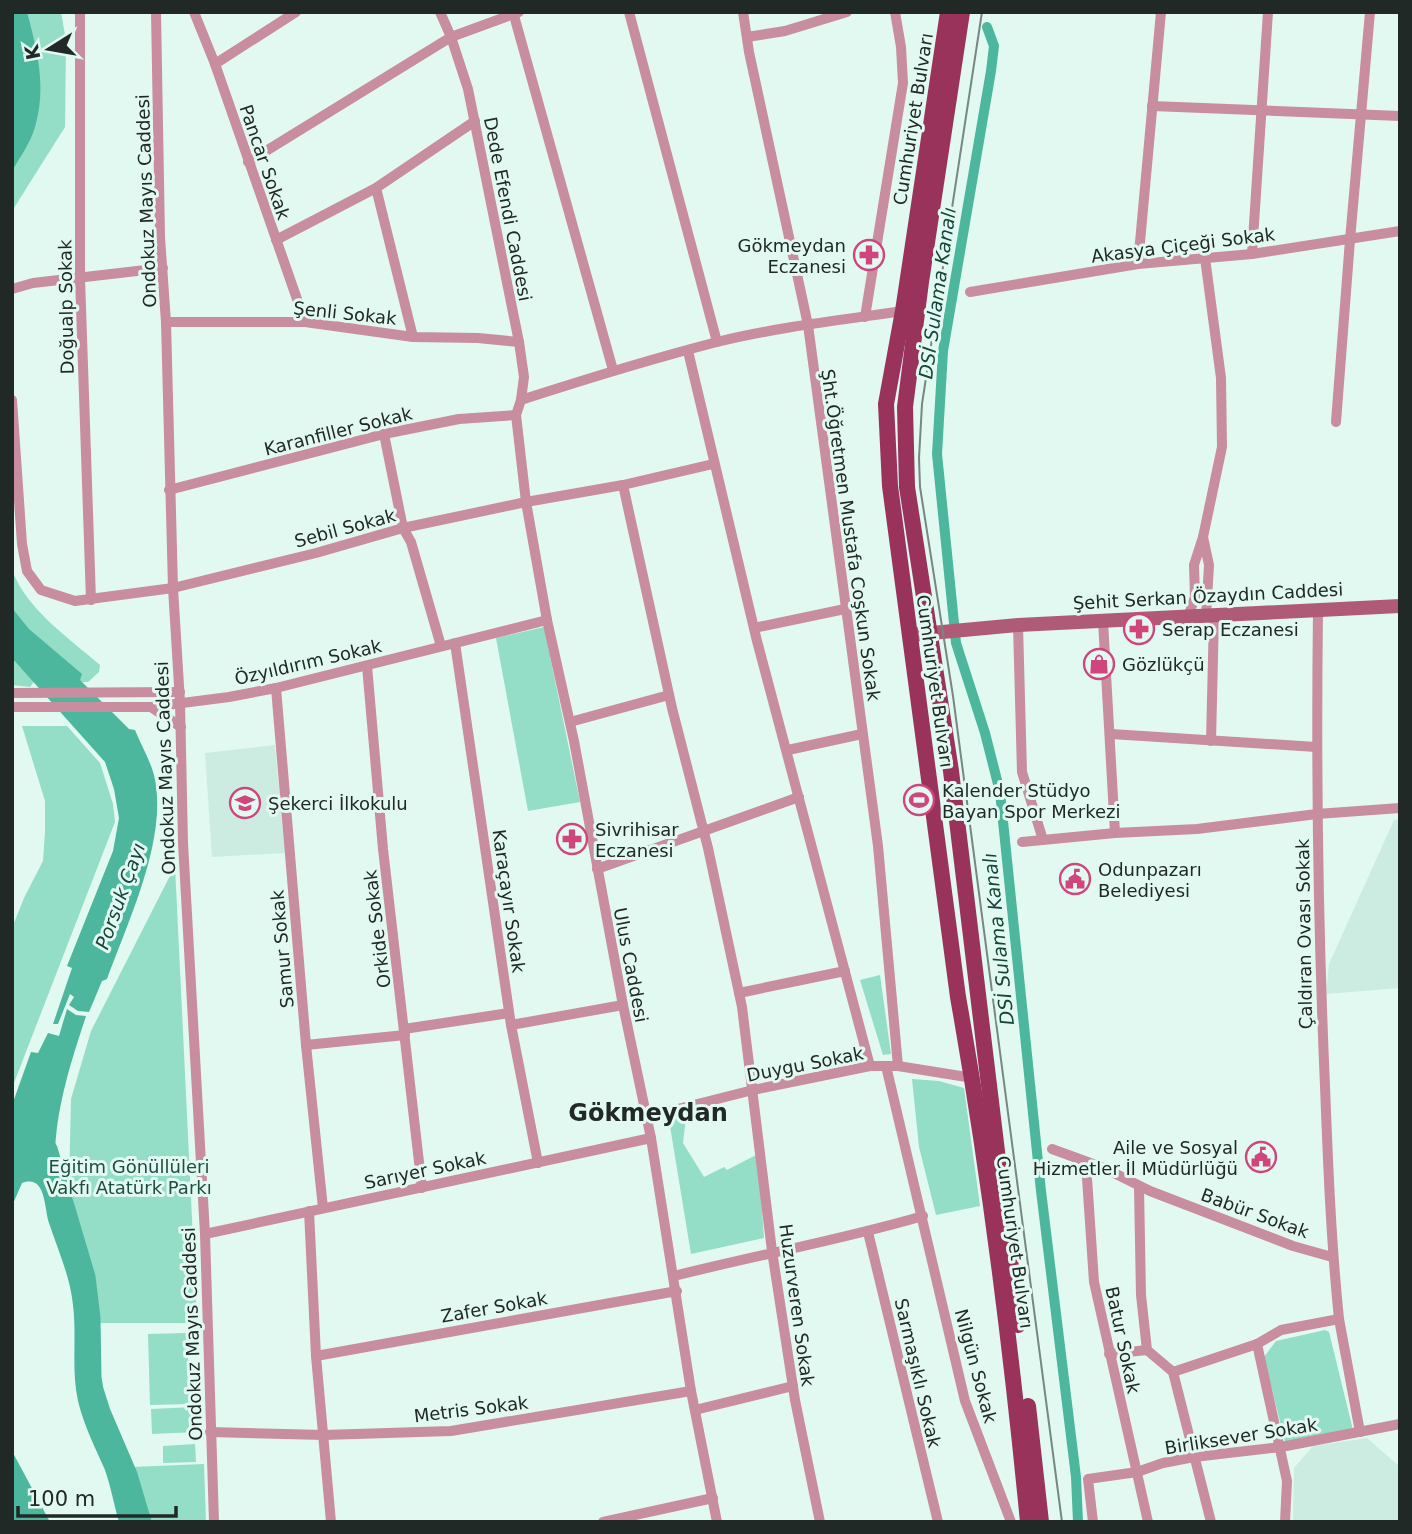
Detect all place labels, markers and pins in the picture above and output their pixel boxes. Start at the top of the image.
place label: Gökmeydan Eczanesi [737,235,846,277]
pharmacy icon: Gökmeydan Eczanesi [852,238,886,272]
pharmacy icon: Serap Eczanesi [1122,612,1156,646]
place label: Serap Eczanesi [1162,619,1299,640]
shop icon: Gözlükçü [1082,647,1116,681]
place label: Gözlükçü [1122,654,1205,675]
place label: Kalender Stüdyo Bayan Spor Merkezi [942,780,1121,822]
sports icon: Kalender Stüdyo Bayan Spor Merkezi [902,783,936,817]
school or university icon: Şekerci İlkokulu [228,786,262,820]
place label: Şekerci İlkokulu [268,793,408,814]
place label: Sivrihisar Eczanesi [595,819,679,861]
pharmacy icon: Sivrihisar Eczanesi [555,822,589,856]
place label: Odunpazarı Belediyesi [1098,859,1202,901]
public building icon: Odunpazarı Belediyesi [1058,862,1092,896]
place label: Aile ve Sosyal Hizmetler İl Müdürlüğü [1033,1137,1238,1179]
public building icon: Aile ve Sosyal Hizmetler İl Müdürlüğü [1244,1140,1278,1174]

